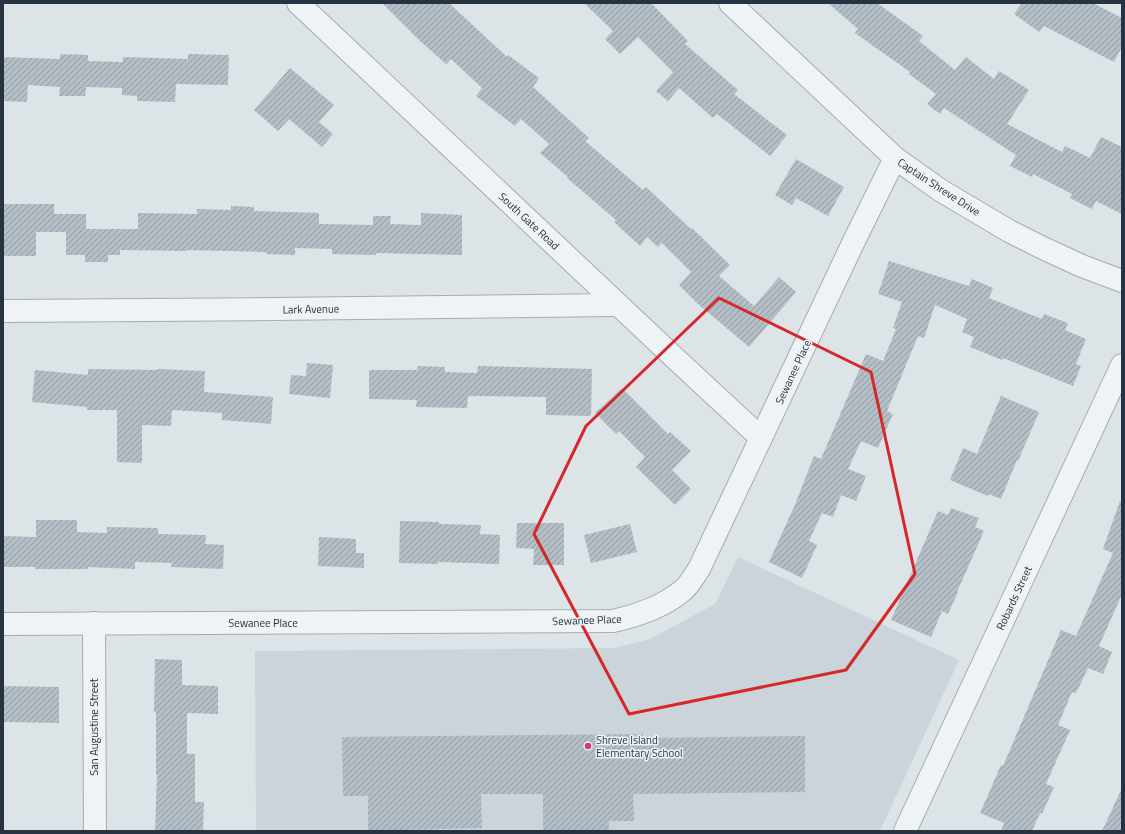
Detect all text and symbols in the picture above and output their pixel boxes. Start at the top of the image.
street label: Captain Shreve Drive [895,154,984,220]
street label: South Gate Road [495,189,563,253]
street label: Lark Avenue [283,300,340,317]
street label: Sewanee Place [771,337,815,407]
street label: Robards Street [992,563,1036,633]
street label: Sewanee Place [552,611,622,629]
street label: Sewanee Place [228,615,298,631]
street label: San Augustine Street [86,678,102,776]
place label: Shreve Island Elementary School [596,732,683,761]
marker: Shreve Island Elementary School [583,741,593,751]

